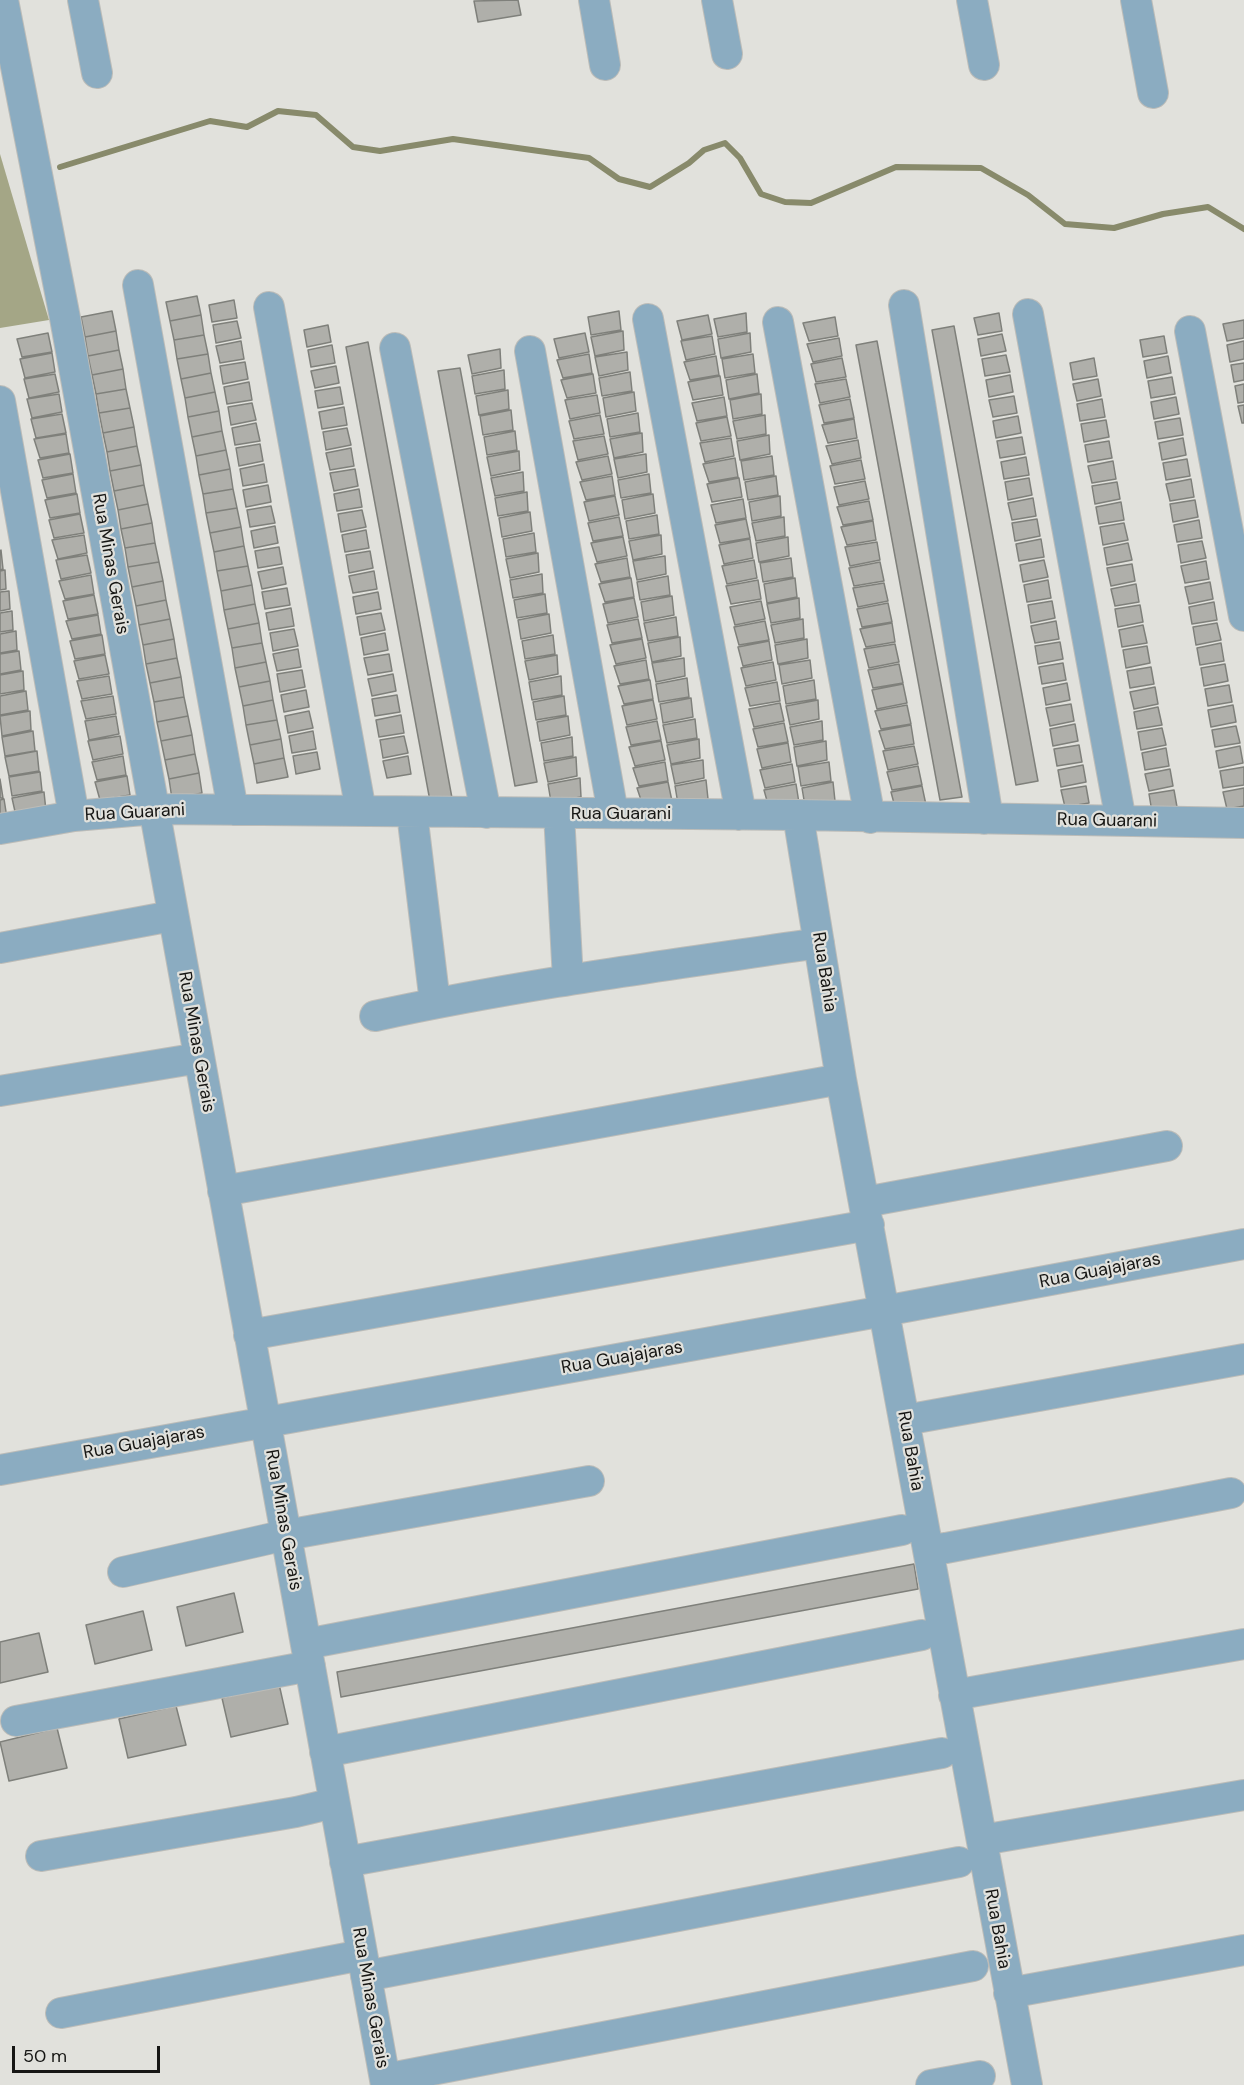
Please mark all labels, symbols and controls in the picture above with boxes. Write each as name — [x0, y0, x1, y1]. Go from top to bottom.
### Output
street label: Rua Minas Gerais — [87, 492, 133, 636]
street label: Rua Guarani — [84, 800, 186, 826]
street label: Rua Guarani — [571, 803, 671, 825]
street label: Rua Guarani — [1057, 809, 1157, 833]
street label: Rua Bahia — [807, 930, 841, 1014]
street label: Rua Minas Gerais — [173, 970, 219, 1114]
street label: Rua Guajajaras — [1037, 1249, 1163, 1293]
street label: Rua Guajajaras — [559, 1337, 685, 1379]
street label: Rua Bahia — [892, 1409, 928, 1493]
street label: Rua Guajajaras — [81, 1422, 207, 1464]
street label: Rua Minas Gerais — [260, 1448, 306, 1592]
street label: Rua Bahia — [979, 1887, 1015, 1971]
street label: Rua Minas Gerais — [347, 1926, 393, 2070]
scale bar — [15, 2034, 164, 2072]
text: 50 m — [23, 2044, 67, 2068]

